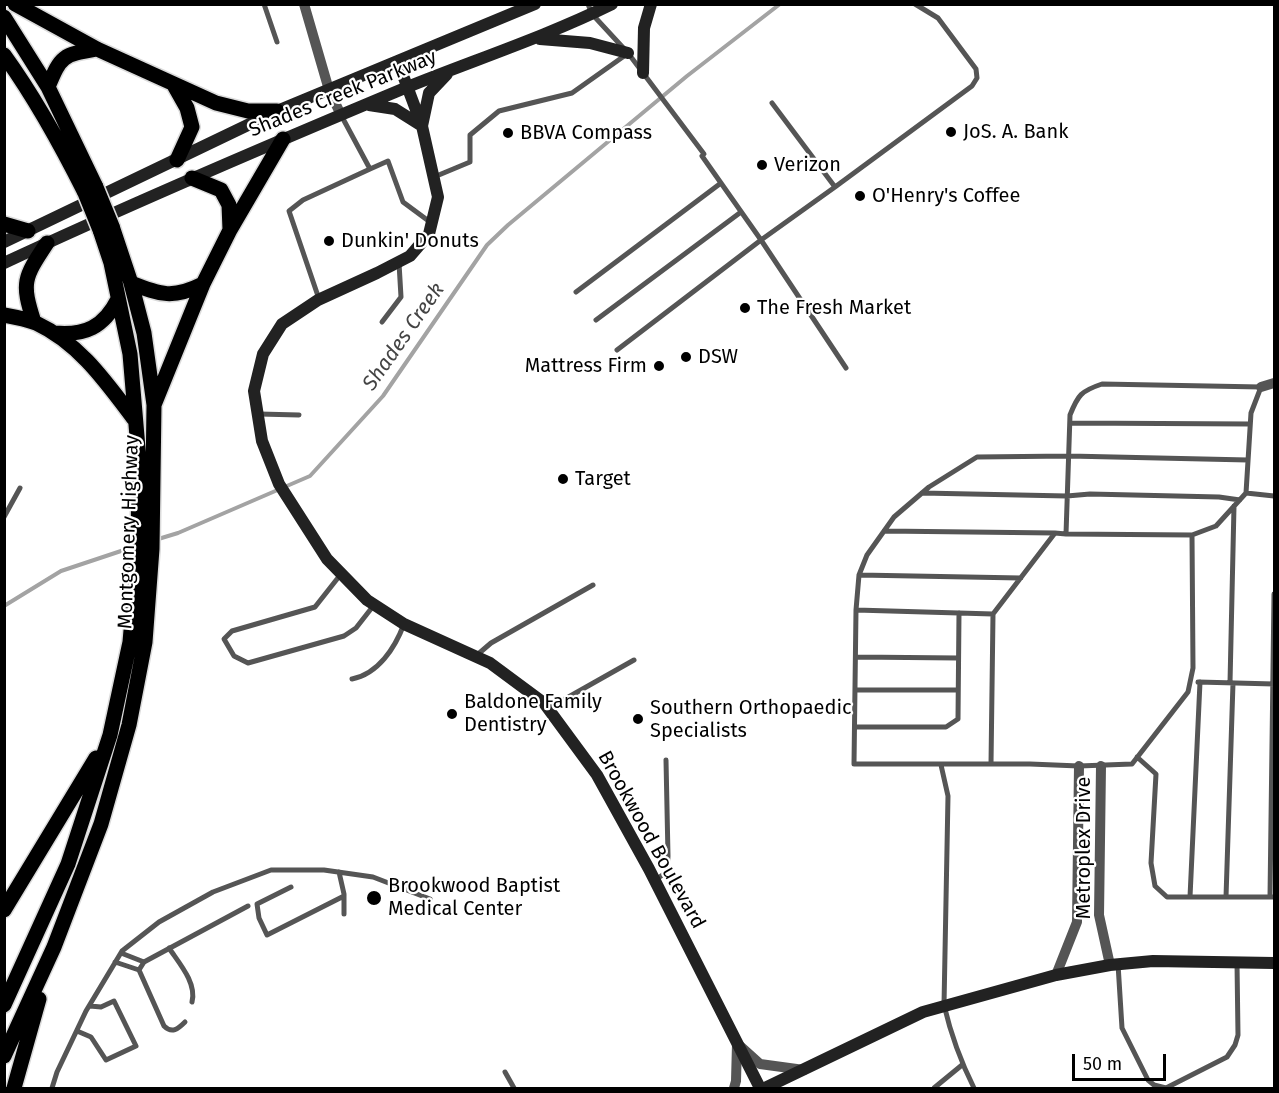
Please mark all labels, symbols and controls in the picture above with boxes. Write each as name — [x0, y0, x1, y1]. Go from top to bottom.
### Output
street label: Shades Creek Parkway — [246, 45, 440, 143]
place label: JoS. A. Bank — [963, 120, 1068, 144]
place label: BBVA Compass — [520, 121, 652, 145]
marker: JoS. A. Bank — [944, 125, 958, 139]
marker: BBVA Compass — [501, 126, 515, 140]
place label: Verizon — [774, 153, 841, 177]
marker: Verizon — [755, 158, 769, 172]
place label: O'Henry's Coffee — [872, 184, 1020, 208]
marker: O'Henry's Coffee — [853, 189, 867, 203]
place label: Dunkin' Donuts — [341, 229, 479, 253]
marker: Dunkin' Donuts — [322, 234, 336, 248]
water label: Shades Creek — [358, 278, 450, 396]
place label: The Fresh Market — [757, 296, 911, 320]
marker: The Fresh Market — [738, 301, 752, 315]
place label: DSW — [698, 345, 738, 369]
marker: DSW — [679, 350, 693, 364]
place label: Mattress Firm — [525, 354, 647, 378]
marker: Mattress Firm — [652, 359, 666, 373]
street label: Montgomery Highway — [114, 434, 144, 630]
place label: Target — [575, 467, 631, 491]
marker: Target — [556, 472, 570, 486]
place label: Baldone Family Dentistry — [464, 690, 602, 737]
place label: Southern Orthopaedic Specialists — [650, 696, 852, 743]
marker: Baldone Family Dentistry — [445, 707, 459, 721]
marker: Southern Orthopaedic Specialists — [631, 712, 645, 726]
street label: Brookwood Boulevard — [592, 747, 710, 933]
street label: Metroplex Drive — [1072, 777, 1096, 919]
place label: Brookwood Baptist Medical Center — [388, 874, 560, 921]
marker: Brookwood Baptist Medical Center — [365, 889, 383, 907]
scale bar — [1075, 1042, 1170, 1080]
text: 50 m — [1083, 1053, 1122, 1075]

